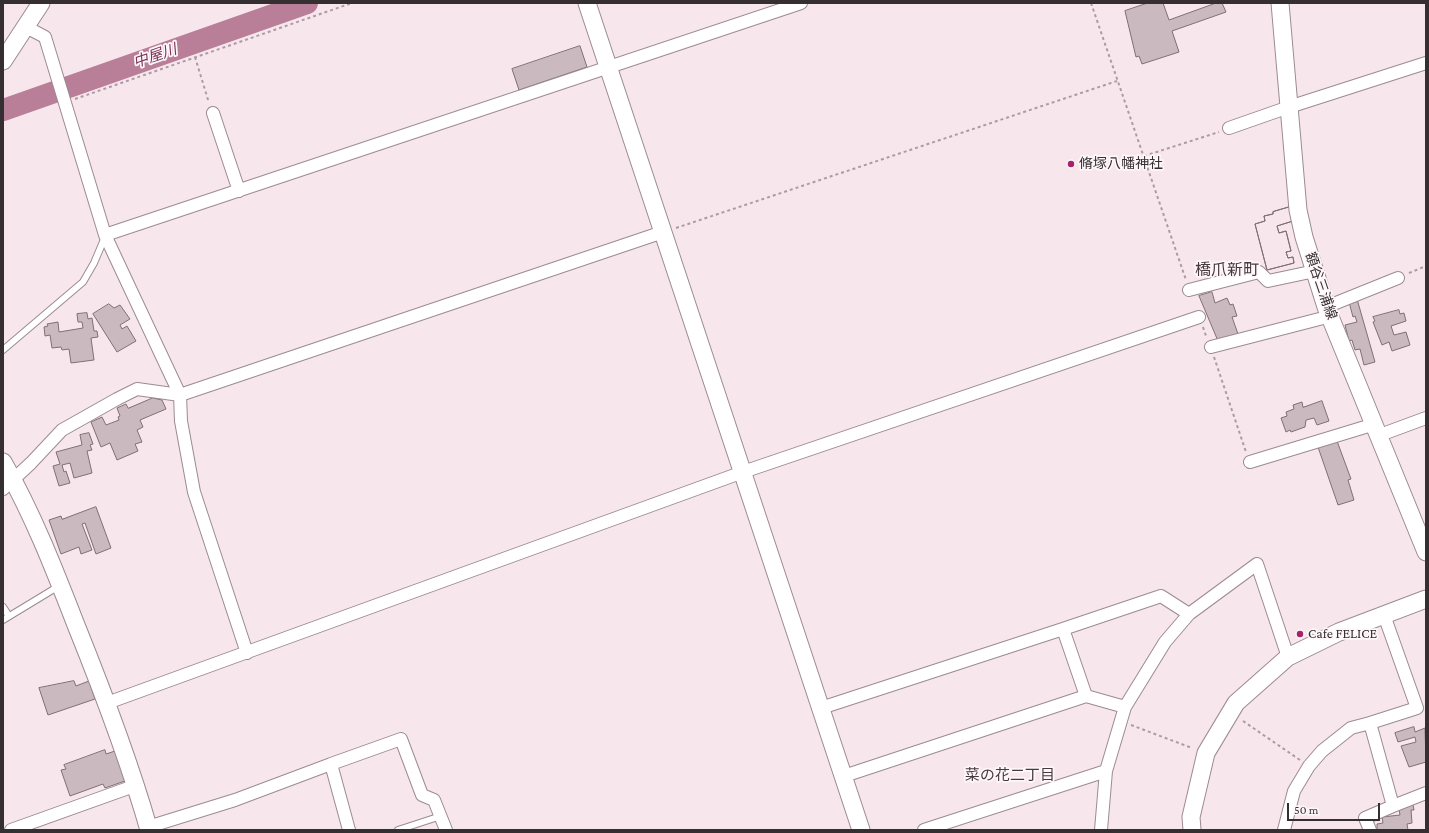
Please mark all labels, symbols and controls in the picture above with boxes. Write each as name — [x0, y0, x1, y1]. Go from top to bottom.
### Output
water label: 中屋川 — [131, 40, 179, 72]
place label: 脩塚八幡神社 — [1079, 156, 1163, 172]
marker: 脩塚八幡神社 — [1066, 159, 1076, 169]
street label: 額谷三浦線 — [1302, 250, 1340, 322]
district label: 橋爪新町 — [1195, 260, 1259, 280]
place label: Cafe FELICE — [1308, 626, 1377, 642]
marker: Cafe FELICE — [1295, 629, 1305, 639]
district label: 菜の花二丁目 — [965, 766, 1055, 784]
scale bar — [1289, 795, 1382, 821]
text: 50 m — [1294, 803, 1318, 817]

